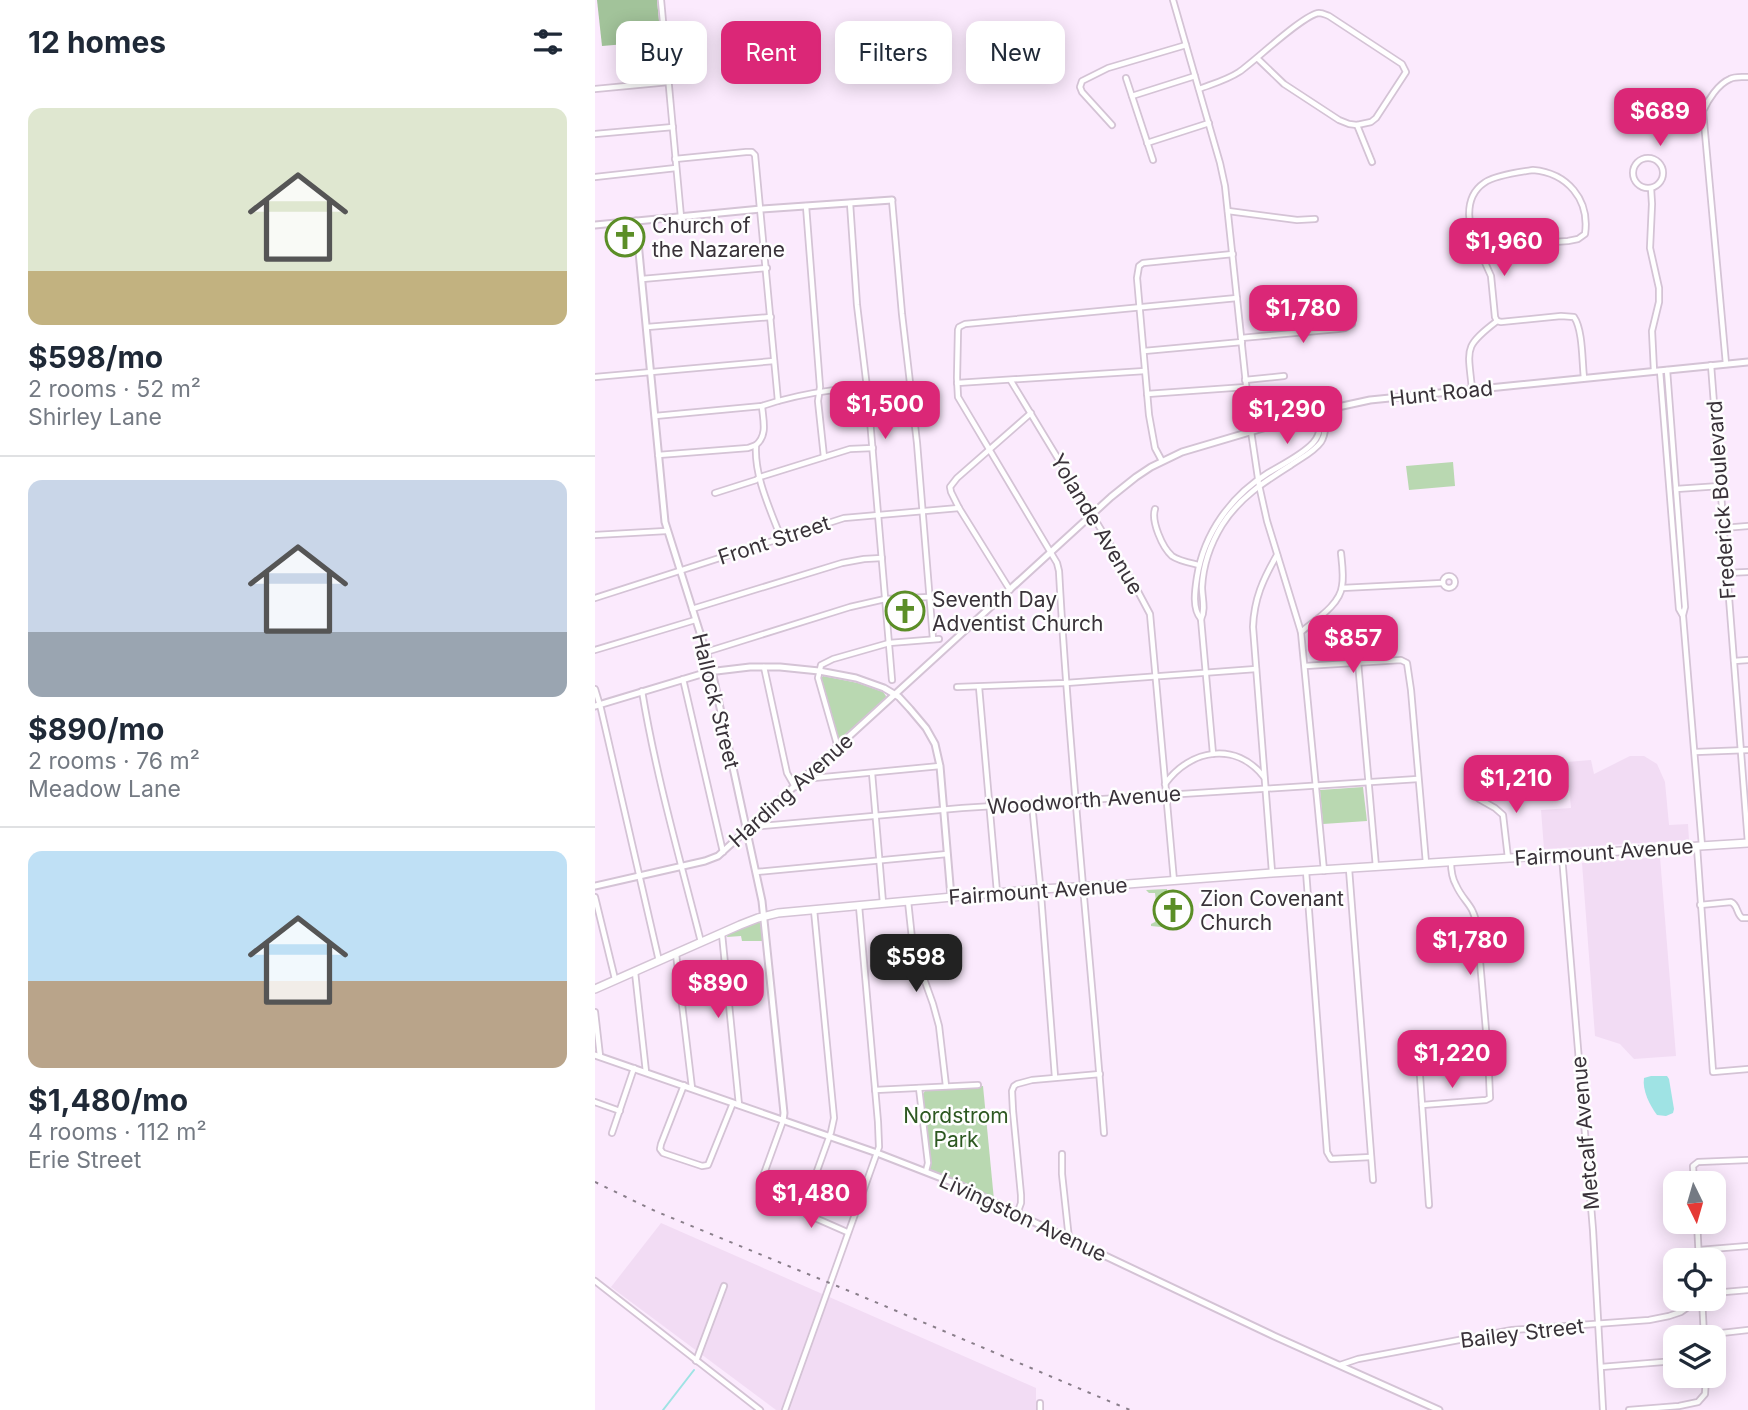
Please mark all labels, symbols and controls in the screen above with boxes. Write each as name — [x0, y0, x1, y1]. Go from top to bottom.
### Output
chip: Buy — [616, 21, 707, 84]
chip: Rent — [721, 21, 821, 84]
chip: Filters — [835, 21, 952, 84]
chip: New — [966, 21, 1065, 84]
icon: filters — [529, 23, 567, 61]
text: 12 homes — [28, 24, 166, 60]
pin: $689 — [1619, 88, 1701, 148]
text: $689 — [1630, 97, 1690, 125]
icon: home — [235, 154, 361, 280]
place label: Church of the Nazarene — [652, 213, 785, 262]
church icon: Church of the Nazarene — [604, 216, 646, 258]
pin: $1,960 — [1447, 218, 1561, 278]
text: $1,960 — [1465, 227, 1543, 255]
pin: $1,780 — [1246, 286, 1360, 345]
text: $1,780 — [1265, 294, 1341, 322]
text: $598/mo — [28, 339, 163, 375]
text: 2 rooms · 52 m² — [28, 375, 201, 403]
street label: Hunt Road — [1388, 375, 1494, 411]
pin: $1,500 — [828, 382, 942, 441]
pin: $1,290 — [1230, 386, 1344, 446]
text: $1,500 — [846, 390, 924, 418]
text: $1,290 — [1248, 395, 1326, 423]
street label: Frederick Boulevard — [1702, 400, 1740, 600]
text: Shirley Lane — [28, 403, 162, 431]
street label: Yolande Avenue — [1045, 449, 1149, 599]
street label: Front Street — [715, 510, 833, 570]
icon: home — [235, 526, 361, 652]
place label: Seventh Day Adventist Church — [932, 587, 1103, 636]
church icon: Seventh Day Adventist Church — [884, 590, 926, 632]
pin: $857 — [1312, 616, 1394, 675]
text: $857 — [1324, 624, 1382, 652]
street label: Hallock Street — [687, 631, 745, 772]
text: $890/mo — [28, 711, 164, 747]
street label: Harding Avenue — [724, 728, 858, 852]
text: 2 rooms · 76 m² — [28, 747, 200, 775]
pin: $1,210 — [1459, 756, 1573, 815]
text: $1,210 — [1480, 764, 1552, 792]
text: Meadow Lane — [28, 775, 181, 803]
street label: Woodworth Avenue — [986, 781, 1182, 819]
street label: Fairmount Avenue — [1514, 833, 1694, 871]
street label: Fairmount Avenue — [948, 872, 1128, 910]
place label: Zion Covenant Church — [1200, 886, 1344, 935]
church icon: Zion Covenant Church — [1152, 889, 1194, 931]
icon: home — [235, 897, 361, 1023]
pin: $1,780 — [1413, 918, 1527, 977]
text: $1,780 — [1432, 926, 1508, 954]
pin: $598 — [875, 934, 957, 994]
text: $598 — [886, 943, 946, 971]
pin: $890 — [677, 960, 759, 1020]
text: $890 — [688, 969, 748, 997]
pin: $1,220 — [1395, 1030, 1509, 1090]
text: $1,220 — [1413, 1039, 1491, 1067]
street label: Metcalf Avenue — [1566, 1055, 1604, 1211]
text: $1,480/mo — [28, 1082, 188, 1118]
park label: Nordstrom Park — [903, 1103, 1009, 1152]
text: 4 rooms · 112 m² — [28, 1118, 207, 1146]
text: Erie Street — [28, 1146, 141, 1174]
street label: Livingston Avenue — [935, 1167, 1111, 1267]
pin: $1,480 — [754, 1170, 868, 1230]
north arrow — [1663, 1171, 1725, 1234]
map controls — [1663, 1171, 1726, 1388]
text: $1,480 — [772, 1179, 850, 1207]
button: locate — [1663, 1248, 1726, 1311]
street label: Bailey Street — [1459, 1313, 1585, 1353]
button: layers — [1663, 1325, 1726, 1388]

